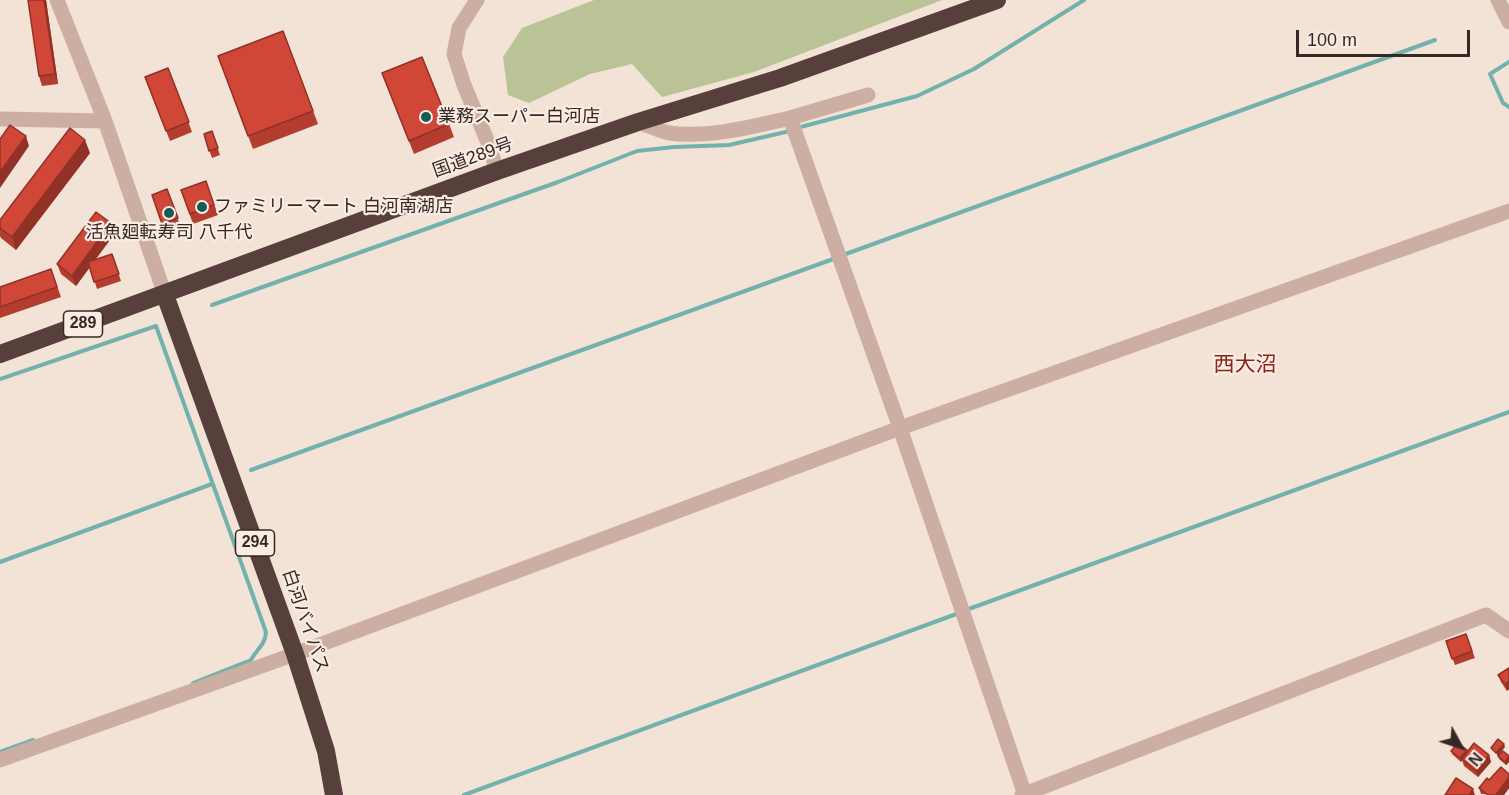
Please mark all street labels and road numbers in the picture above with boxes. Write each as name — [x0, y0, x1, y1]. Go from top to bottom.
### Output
street label: 国道289号 — [430, 133, 516, 183]
road number: 289 — [64, 311, 103, 337]
road number: 294 — [236, 530, 274, 556]
street label: 白河バイパス — [277, 566, 333, 676]

